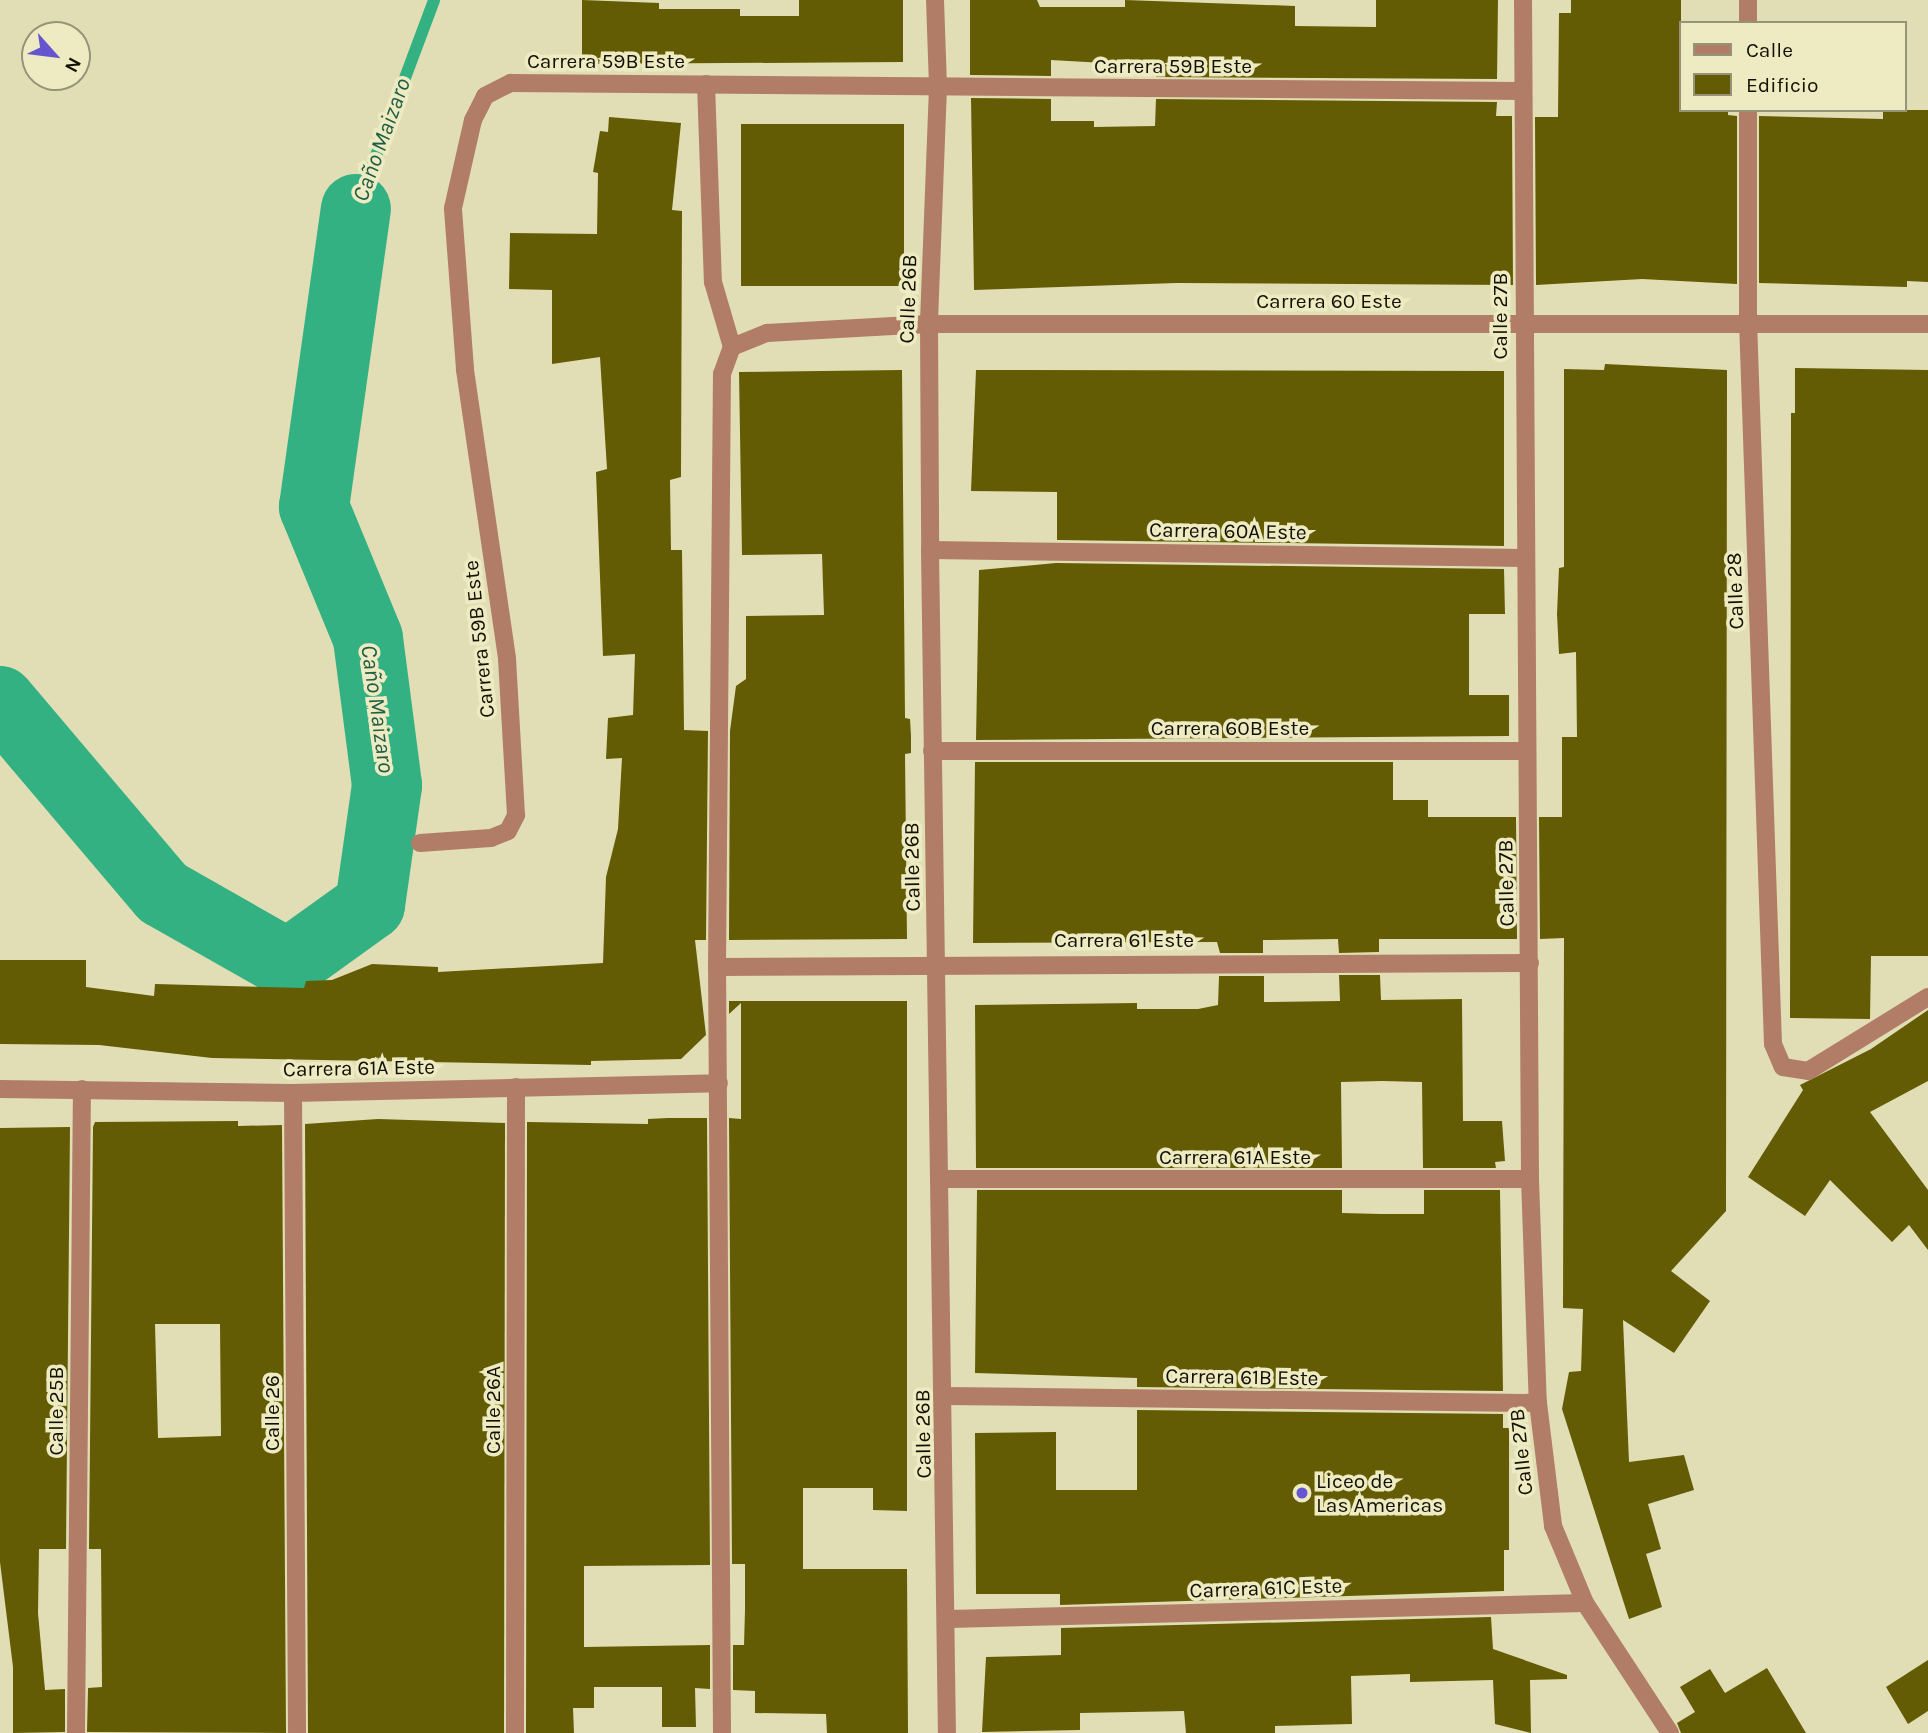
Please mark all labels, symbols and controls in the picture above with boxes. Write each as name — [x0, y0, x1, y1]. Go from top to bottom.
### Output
north arrow — [21, 21, 91, 91]
legend — [1680, 21, 1907, 112]
text: Calle — [1746, 38, 1793, 62]
street label: Carrera 59B Este — [527, 48, 685, 74]
street label: Carrera 59B Este — [1094, 53, 1252, 79]
text: N — [60, 54, 86, 76]
text: Edificio — [1746, 73, 1819, 97]
water label: Caño Maizaro — [347, 75, 417, 205]
street label: Calle 26B — [894, 254, 922, 344]
street label: Calle 27B — [1487, 272, 1513, 360]
street label: Carrera 60 Este — [1256, 288, 1402, 314]
street label: Carrera 60A Este — [1149, 517, 1307, 545]
street label: Calle 28 — [1721, 552, 1749, 630]
street label: Carrera 59B Este — [458, 559, 500, 719]
water label: Caño Maizaro — [354, 643, 400, 775]
street label: Carrera 60B Este — [1151, 715, 1309, 741]
street label: Calle 26B — [899, 822, 925, 912]
street label: Calle 27B — [1493, 839, 1519, 927]
street label: Carrera 61 Este — [1054, 927, 1194, 953]
street label: Carrera 61A Este — [283, 1054, 435, 1082]
street label: Carrera 61A Este — [1159, 1144, 1311, 1170]
street label: Carrera 61B Este — [1165, 1363, 1319, 1391]
street label: Calle 25B — [43, 1366, 69, 1456]
street label: Calle 26A — [480, 1366, 506, 1454]
street label: Calle 26 — [259, 1375, 285, 1451]
street label: Calle 26B — [910, 1389, 936, 1479]
street label: Calle 27B — [1504, 1407, 1538, 1497]
place label: Liceo de Las Americas — [1316, 1468, 1443, 1518]
marker: Liceo de Las Americas — [1294, 1485, 1310, 1501]
street label: Carrera 61C Este — [1189, 1573, 1343, 1603]

